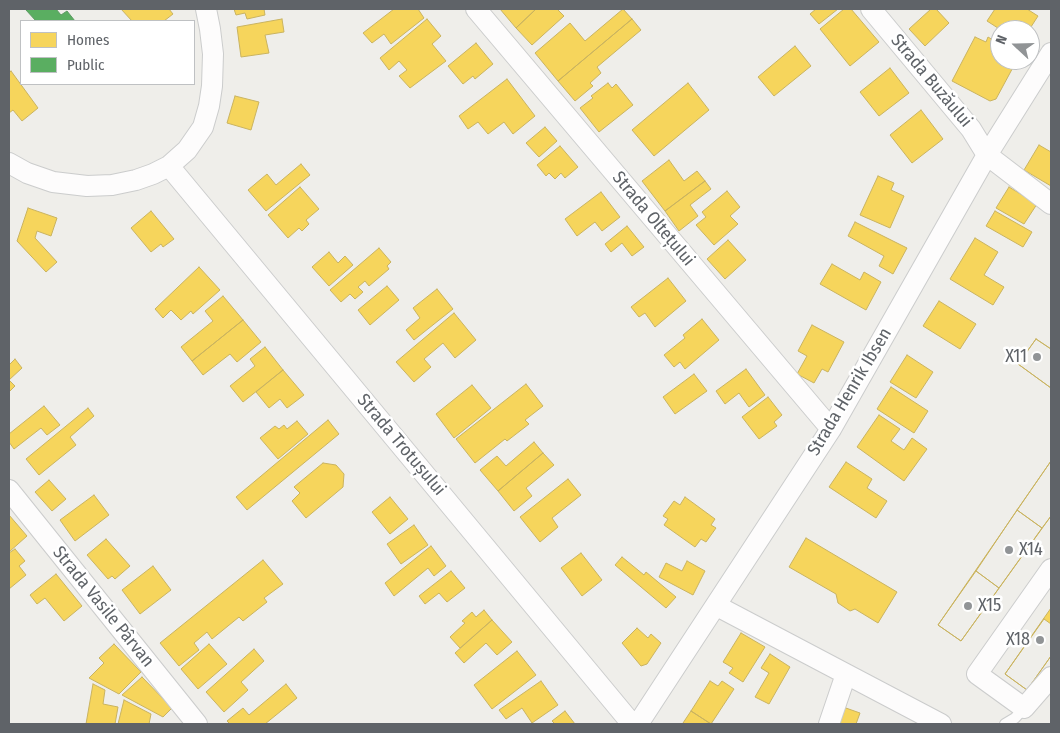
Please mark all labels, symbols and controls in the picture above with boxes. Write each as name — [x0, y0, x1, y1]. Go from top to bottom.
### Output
legend — [20, 20, 195, 85]
north arrow — [990, 20, 1040, 70]
street label: Strada Buzăului — [886, 30, 976, 132]
text: Homes — [67, 31, 109, 49]
text: N — [992, 33, 1011, 47]
text: Public — [67, 56, 104, 74]
street label: Strada Oltețului — [607, 167, 699, 271]
street label: Strada Henrik Ibsen — [803, 324, 897, 460]
place label: X11 — [1005, 346, 1027, 368]
marker: X11 — [1031, 351, 1043, 363]
street label: Strada Trotușului — [352, 390, 450, 500]
place label: X14 — [1019, 539, 1043, 561]
street label: Strada Vasile Pârvan — [48, 542, 158, 672]
marker: X14 — [1003, 544, 1015, 556]
place label: X15 — [978, 595, 1001, 617]
marker: X15 — [962, 600, 974, 612]
place label: X18 — [1006, 629, 1030, 651]
marker: X18 — [1034, 634, 1046, 646]

